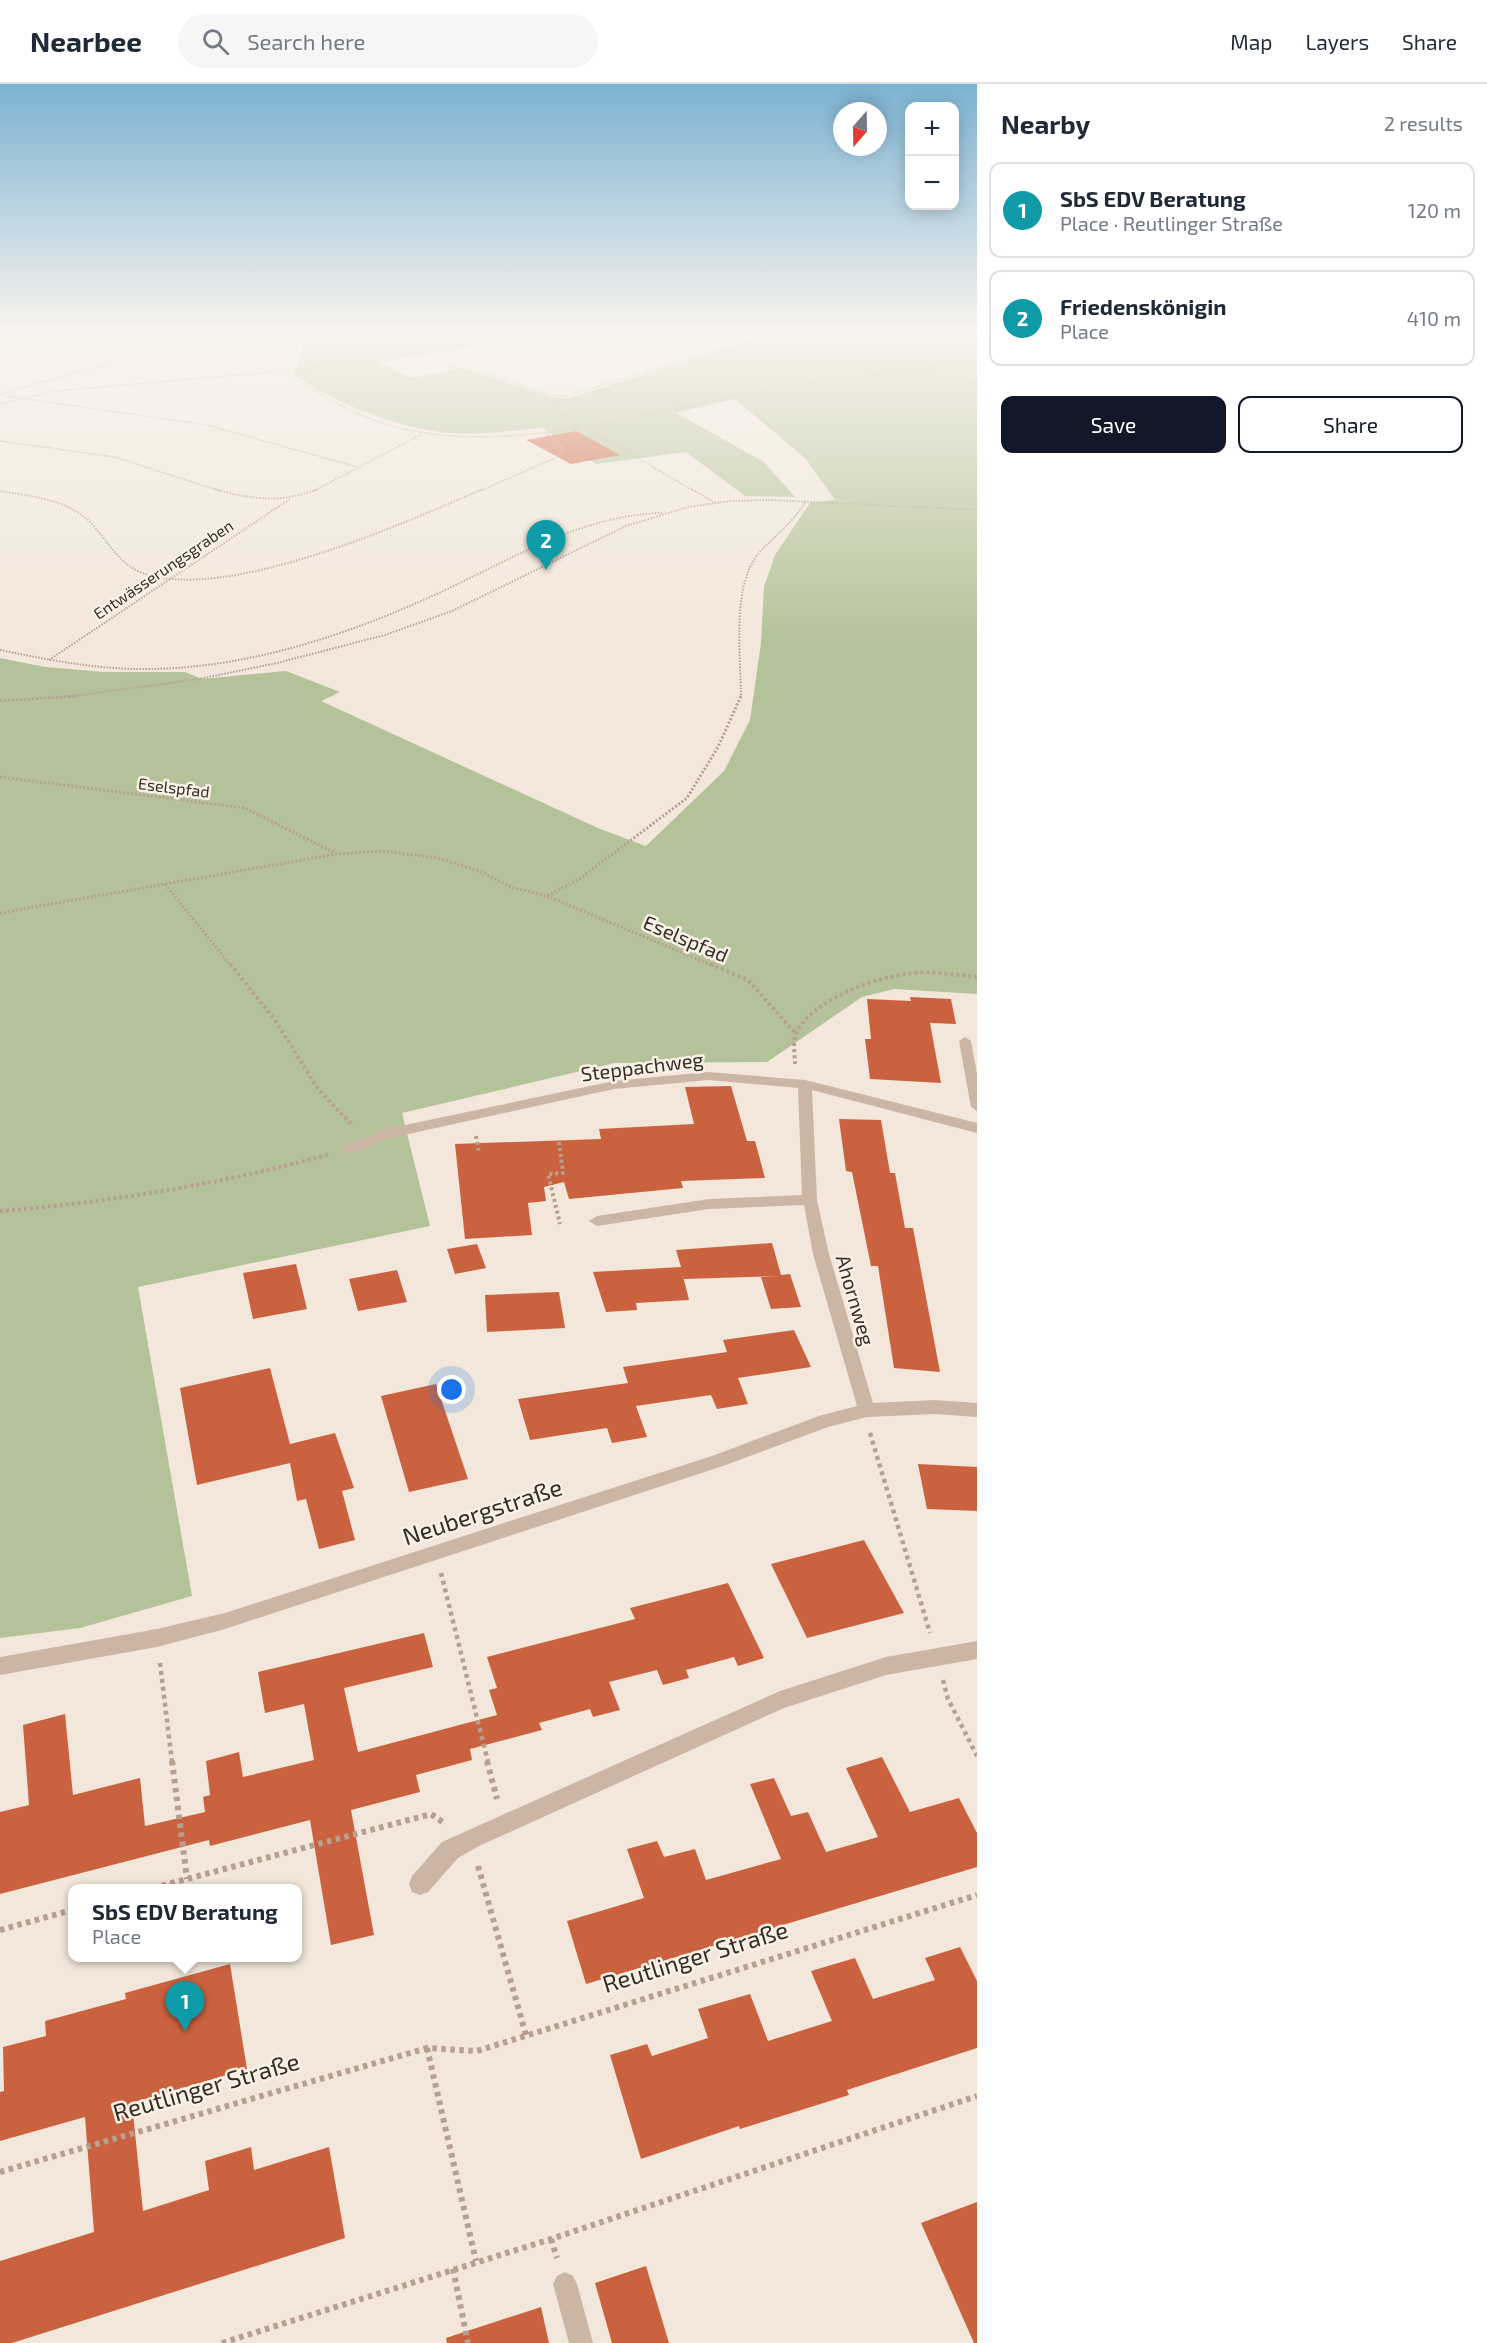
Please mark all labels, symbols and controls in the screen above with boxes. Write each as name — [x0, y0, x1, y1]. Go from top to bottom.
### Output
search box — [178, 14, 598, 68]
text: Nearbee — [30, 24, 142, 58]
icon: search — [199, 25, 232, 58]
text: Search here — [247, 28, 365, 54]
text: Map — [1230, 29, 1272, 54]
text: Layers — [1305, 29, 1369, 54]
text: Share — [1402, 29, 1457, 54]
north arrow — [833, 102, 887, 156]
map controls — [905, 102, 959, 210]
button: + — [905, 102, 959, 156]
text: Nearby — [1001, 108, 1090, 139]
text: 2 results — [1384, 111, 1463, 135]
button: − — [905, 156, 959, 210]
text: SbS EDV Beratung — [1060, 185, 1246, 211]
text: 1 — [1018, 198, 1027, 222]
text: 120 m — [1408, 198, 1461, 222]
text: Place · Reutlinger Straße — [1060, 211, 1283, 235]
text: Friedenskönigin — [1060, 293, 1227, 319]
text: 2 — [1017, 306, 1028, 330]
text: 410 m — [1407, 306, 1461, 330]
text: Place — [1060, 319, 1109, 343]
button: Save — [1001, 396, 1226, 453]
button: Share — [1238, 396, 1463, 453]
street label: Entwässerungsgraben — [90, 515, 236, 623]
pin: 2 — [526, 520, 566, 570]
street label: Eselspfad — [137, 773, 211, 801]
street label: Eselspfad — [640, 909, 732, 967]
street label: Steppachweg — [579, 1047, 705, 1085]
street label: Ahornweg — [832, 1252, 880, 1348]
your location — [437, 1375, 466, 1404]
street label: Neubergstraße — [398, 1472, 566, 1550]
popup — [68, 1884, 302, 1962]
text: SbS EDV Beratung — [92, 1898, 278, 1924]
street label: Reutlinger Straße — [599, 1914, 791, 1998]
text: Place — [92, 1924, 141, 1948]
pin: 1 — [166, 1982, 204, 2031]
street label: Reutlinger Straße — [109, 2046, 303, 2126]

